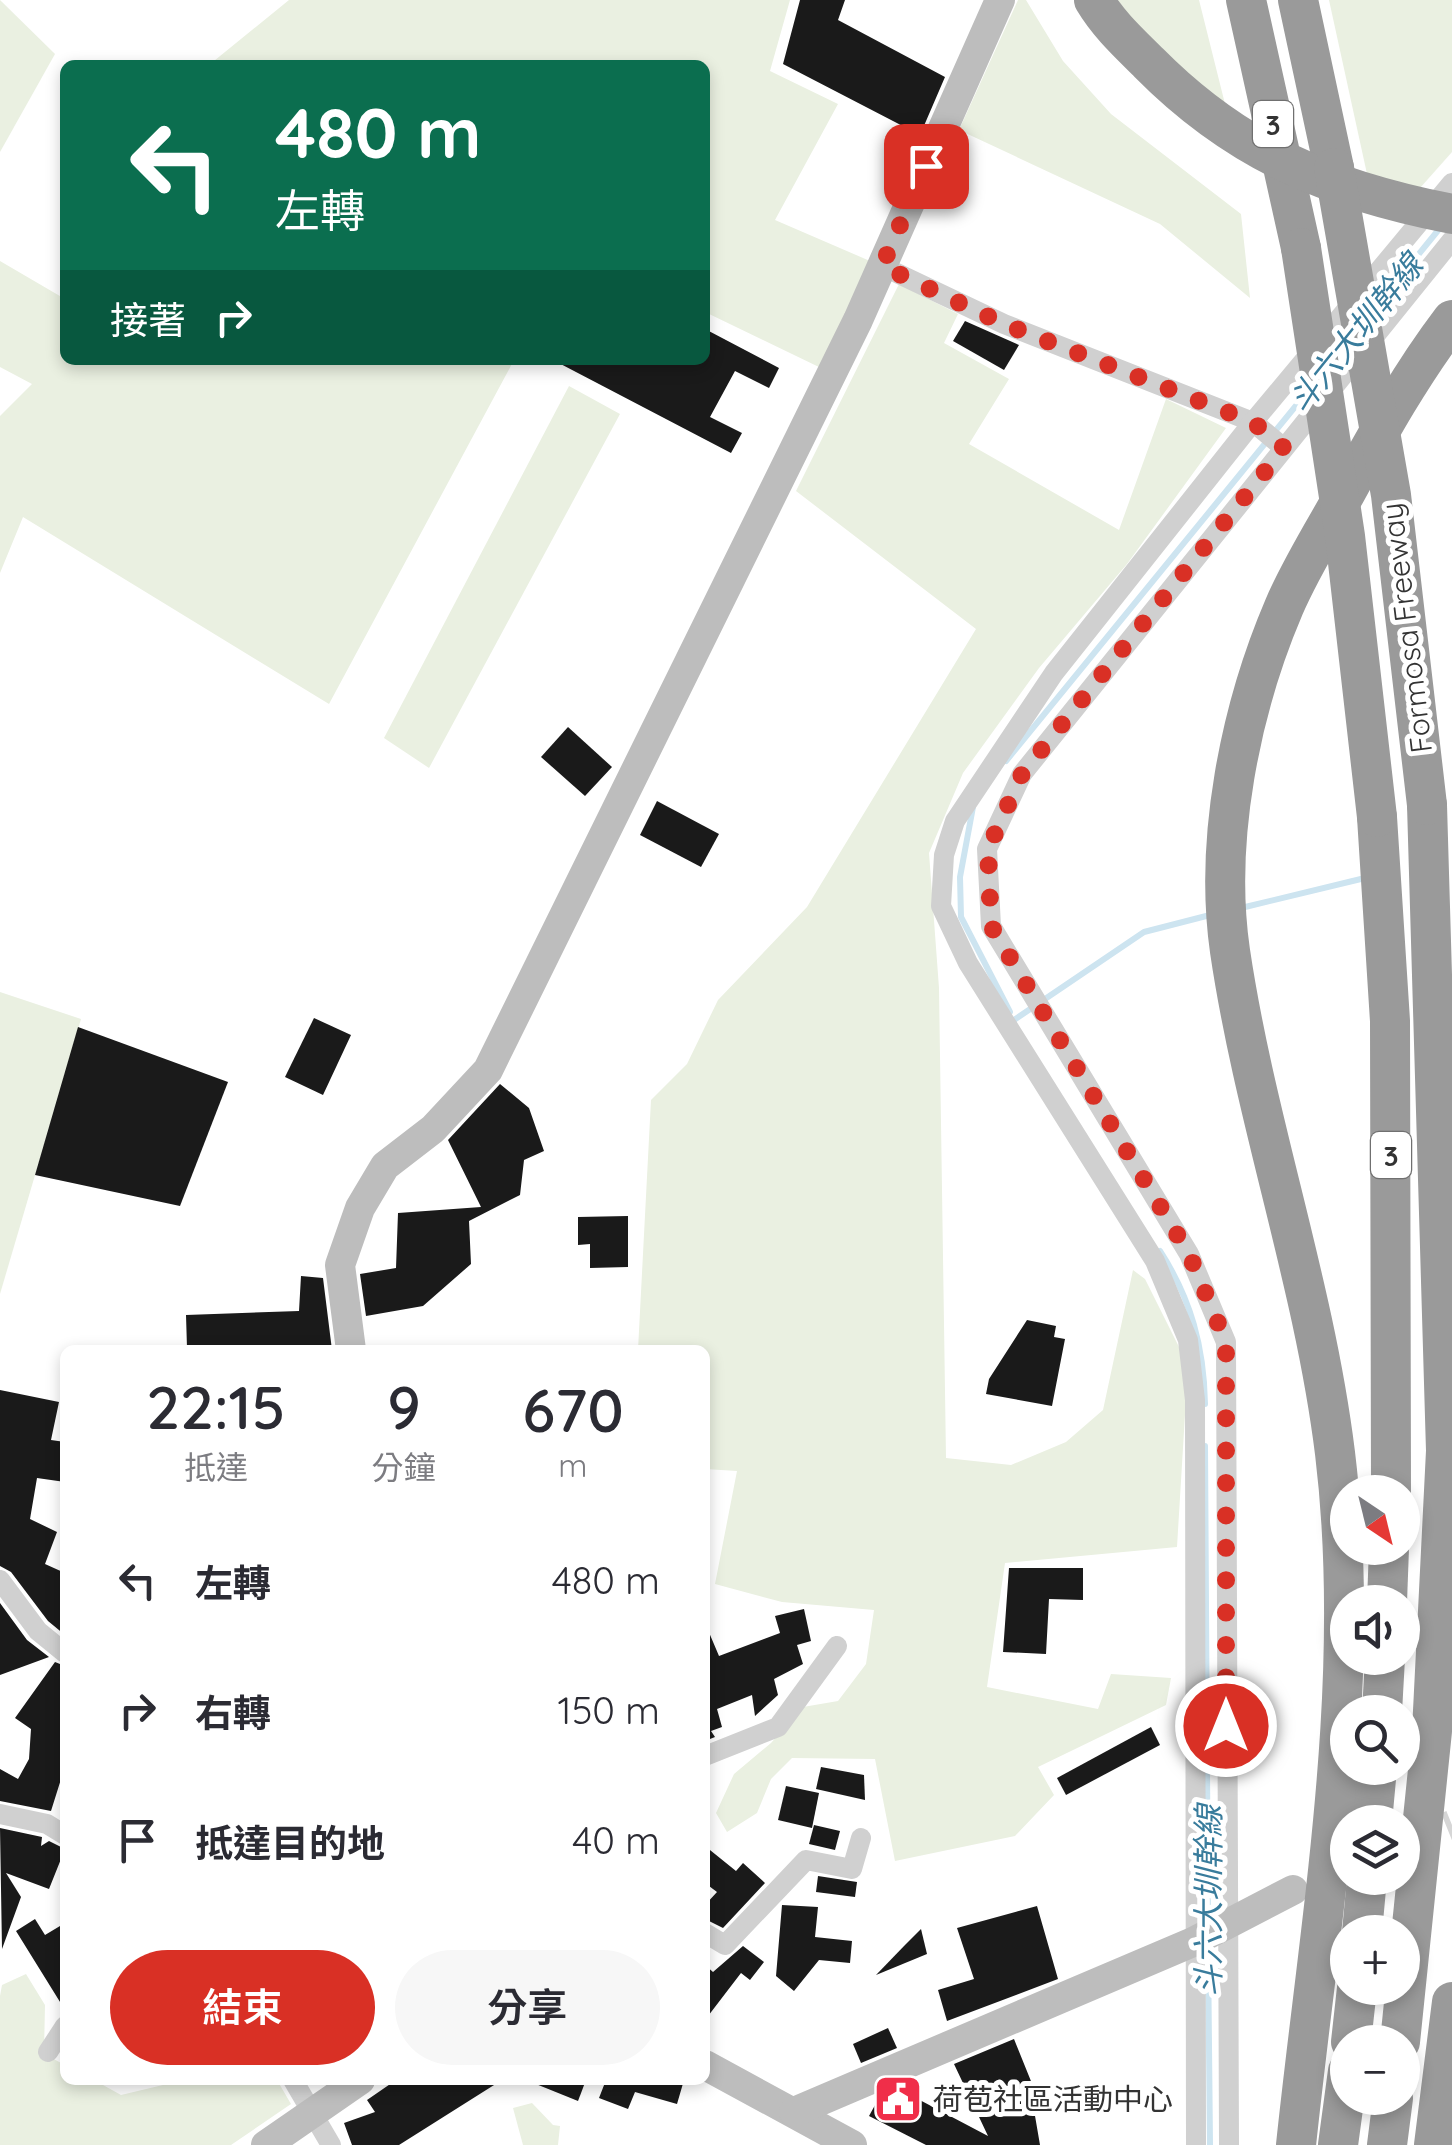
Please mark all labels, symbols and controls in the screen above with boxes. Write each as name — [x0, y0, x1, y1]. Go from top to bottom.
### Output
text: 480 m — [275, 88, 482, 176]
icon: left — [110, 100, 240, 230]
road number: 3 — [1253, 101, 1293, 147]
pin — [884, 124, 969, 209]
icon: arrive — [899, 139, 954, 194]
text: 左轉 — [275, 182, 365, 238]
water label: 斗六大圳幹線 — [1279, 243, 1433, 420]
icon: right — [206, 290, 261, 345]
text: 接著 — [110, 296, 186, 344]
street label: Formosa Freeway — [1372, 501, 1440, 755]
road number: 3 — [1371, 1132, 1411, 1178]
text: 22:15 — [146, 1369, 286, 1444]
text: 9 — [387, 1369, 421, 1444]
text: 670 — [522, 1372, 624, 1447]
text: m — [558, 1445, 588, 1485]
text: 抵達 — [184, 1447, 248, 1487]
text: 分鐘 — [372, 1447, 436, 1487]
north arrow — [1330, 1475, 1420, 1565]
map controls — [1330, 1475, 1420, 2115]
icon: left — [110, 1553, 165, 1608]
text: 480 m — [552, 1556, 660, 1604]
text: 左轉 — [195, 1559, 271, 1607]
button: sound — [1330, 1585, 1420, 1675]
position arrow — [1174, 1674, 1278, 1778]
icon: right — [110, 1683, 165, 1738]
text: 150 m — [558, 1686, 660, 1734]
text: 右轉 — [195, 1689, 271, 1737]
button: search — [1330, 1695, 1420, 1785]
water label: 斗六大圳幹線 — [1188, 1802, 1228, 1997]
button: layers — [1330, 1805, 1420, 1895]
icon: arrive — [110, 1813, 165, 1868]
text: 40 m — [572, 1816, 660, 1864]
text: 抵達目的地 — [195, 1819, 385, 1867]
button: + — [1330, 1915, 1420, 2005]
button: 結束 — [110, 1950, 375, 2065]
button: 分享 — [395, 1950, 660, 2065]
button: − — [1330, 2025, 1420, 2115]
public building icon: 荷苞社區活動中心 — [872, 2073, 924, 2125]
place label: 荷苞社區活動中心 — [933, 2080, 1173, 2118]

